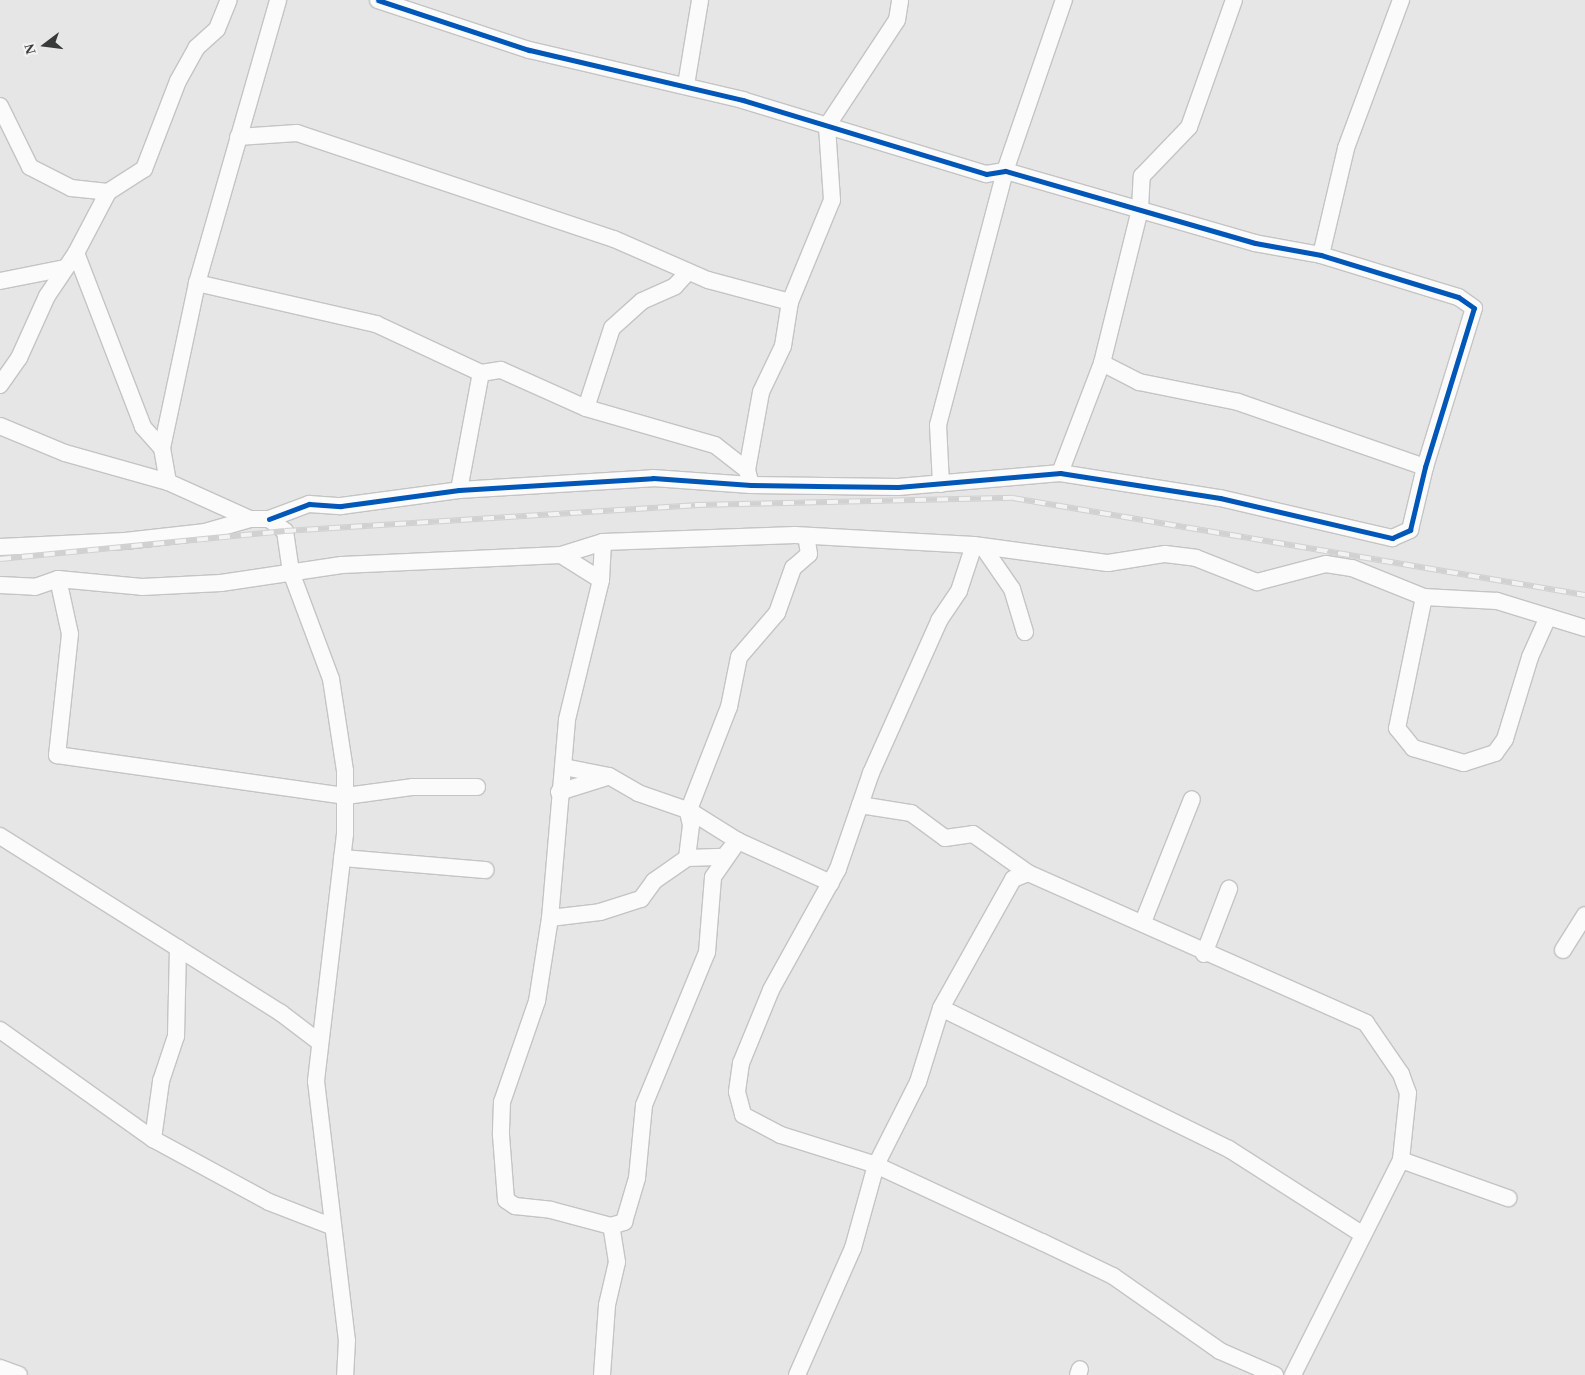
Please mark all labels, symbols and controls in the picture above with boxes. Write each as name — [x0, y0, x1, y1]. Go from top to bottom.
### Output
north arrow — [20, 20, 70, 70]
text: N — [21, 42, 39, 56]

